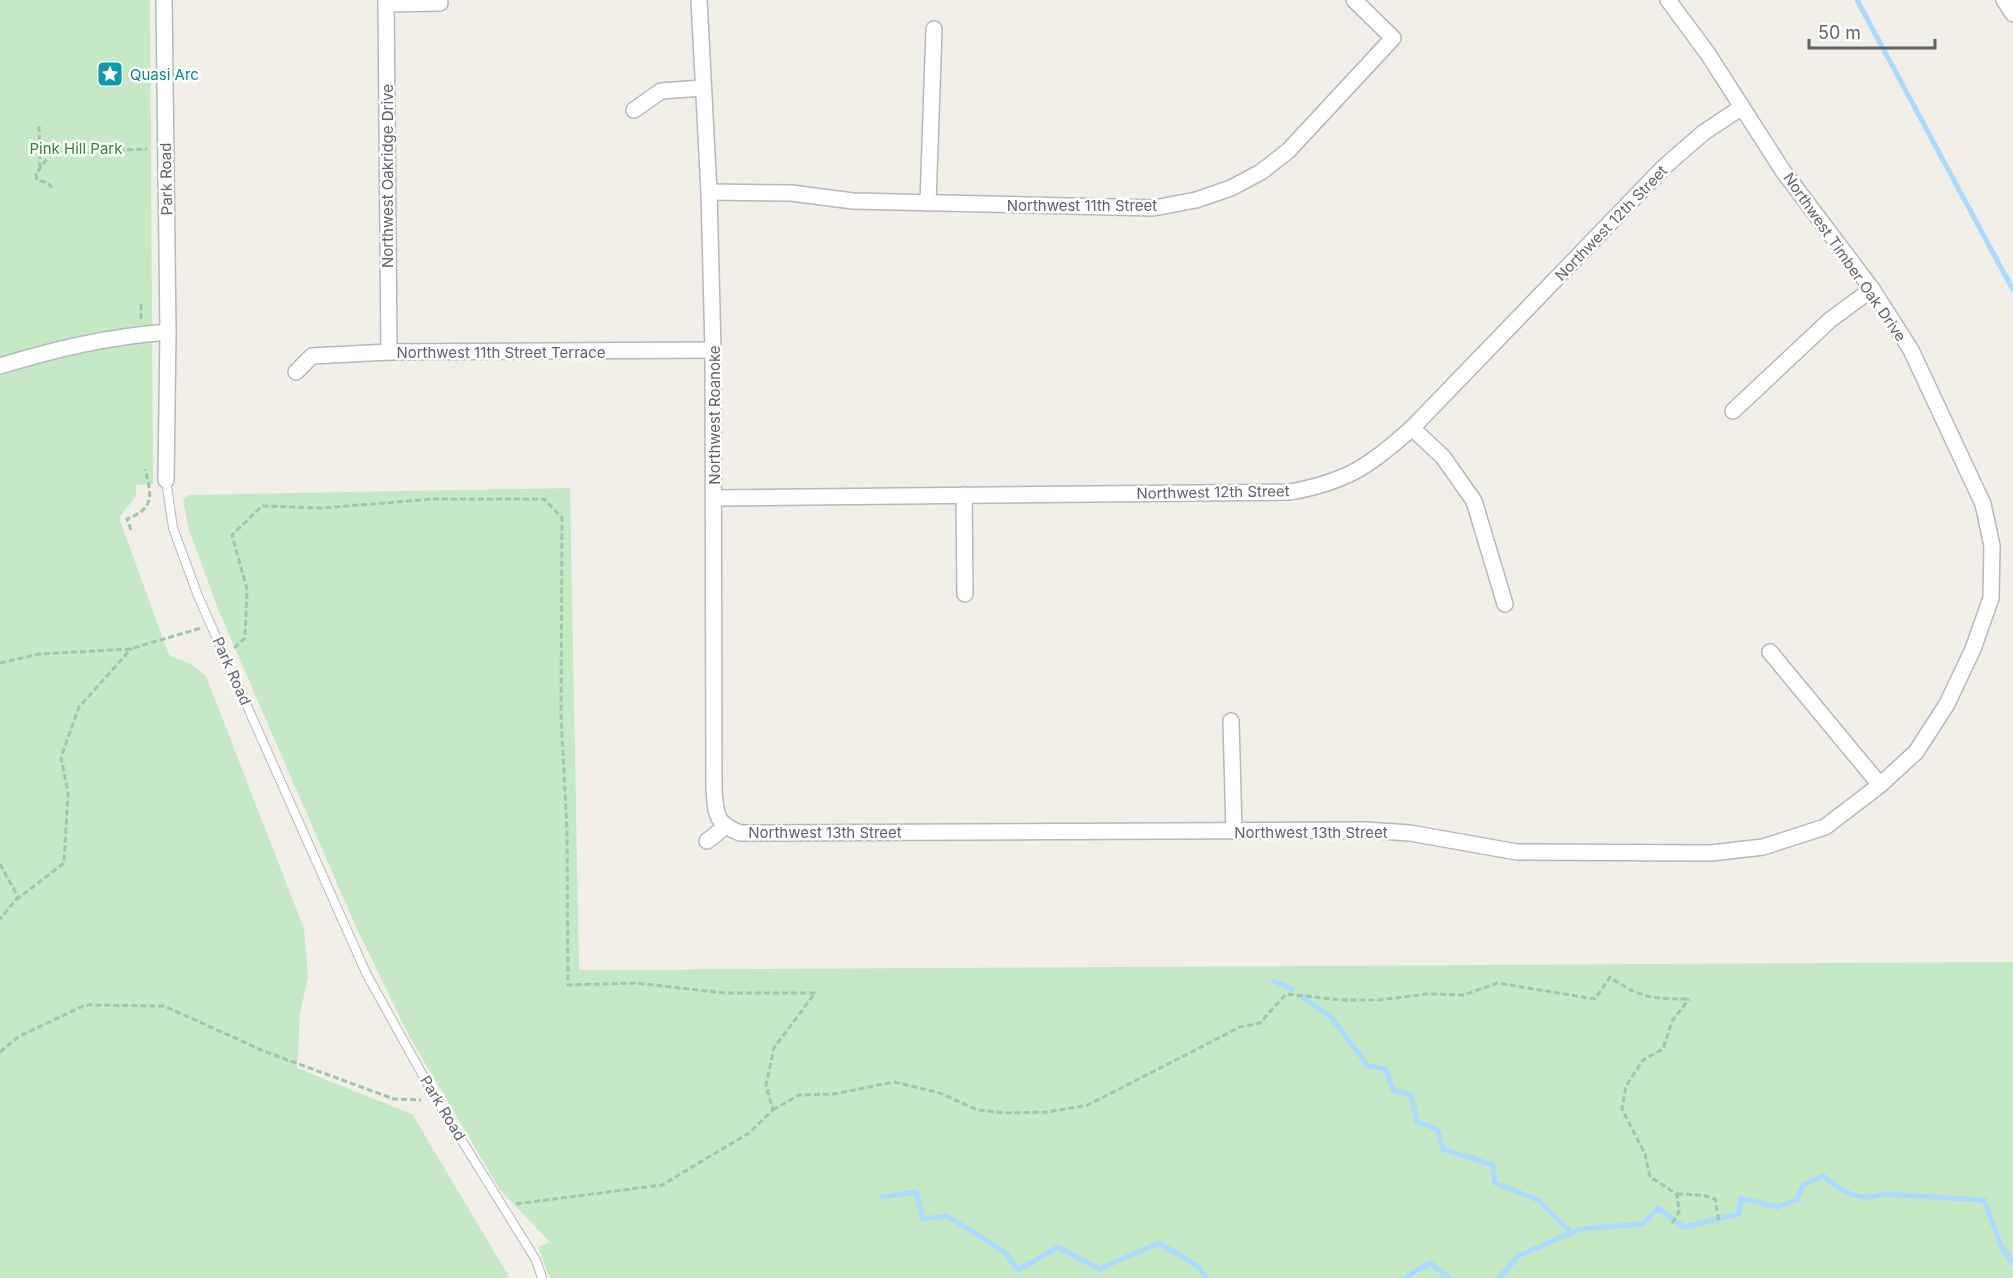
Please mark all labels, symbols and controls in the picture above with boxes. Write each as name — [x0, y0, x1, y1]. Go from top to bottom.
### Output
scale bar — [1809, 12, 1935, 50]
text: 50 m — [1818, 22, 1861, 43]
place icon: Quasi Arc — [95, 59, 125, 89]
place label: Quasi Arc — [130, 65, 199, 84]
street label: Northwest Oakridge Drive — [378, 84, 397, 268]
park label: Pink Hill Park — [30, 139, 123, 158]
street label: Park Road — [156, 143, 176, 215]
street label: Northwest 12th Street — [1551, 161, 1671, 285]
street label: Northwest Timber Oak Drive — [1779, 169, 1911, 345]
street label: Northwest 11th Street — [1007, 196, 1157, 215]
street label: Northwest 11th Street Terrace — [396, 343, 606, 362]
street label: Northwest Roanoke — [705, 345, 724, 485]
street label: Northwest 12th Street — [1136, 481, 1290, 503]
street label: Park Road — [209, 634, 255, 708]
street label: Northwest 13th Street — [748, 823, 902, 842]
street label: Northwest 13th Street — [1234, 823, 1388, 842]
street label: Park Road — [416, 1072, 470, 1144]

